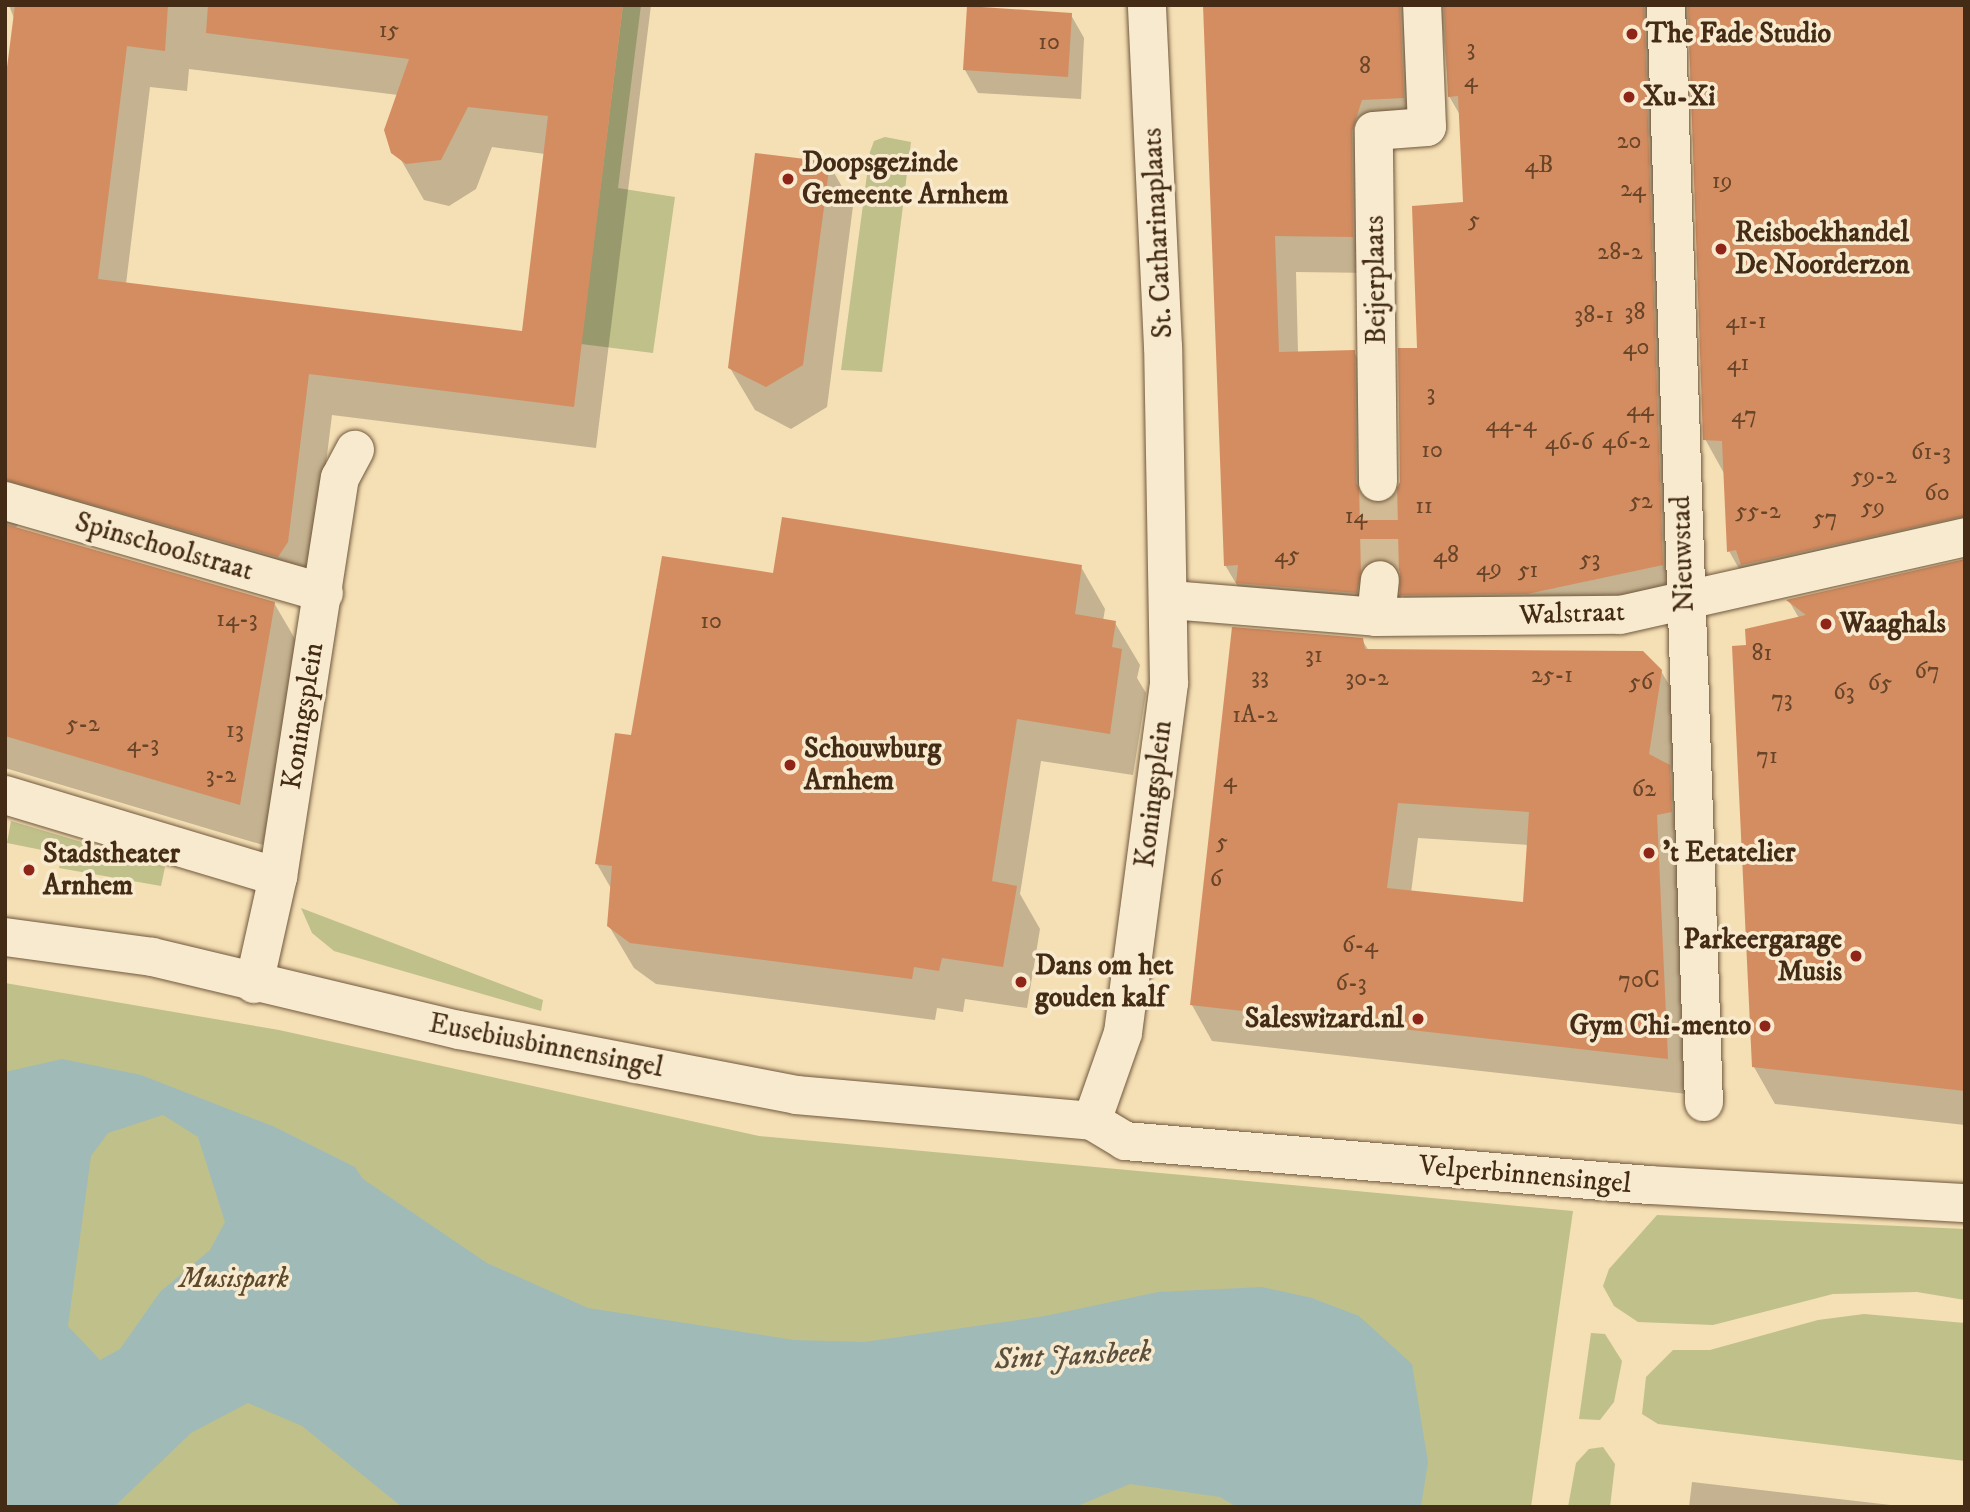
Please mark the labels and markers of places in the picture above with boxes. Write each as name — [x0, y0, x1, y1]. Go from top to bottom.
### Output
place label: The Fade Studio — [1646, 17, 1831, 51]
marker: The Fade Studio — [1624, 26, 1640, 42]
place label: Xu-Xi — [1643, 80, 1715, 114]
marker: Xu-Xi — [1621, 89, 1637, 105]
place label: Doopsgezinde Gemeente Arnhem — [802, 146, 1008, 212]
marker: Doopsgezinde Gemeente Arnhem — [780, 171, 796, 187]
place label: Reisboekhandel De Noorderzon — [1735, 216, 1910, 282]
marker: Reisboekhandel De Noorderzon — [1713, 241, 1729, 257]
place label: Waaghals — [1840, 607, 1946, 641]
marker: Waaghals — [1818, 616, 1834, 632]
place label: Schouwburg Arnhem — [804, 732, 941, 798]
marker: Schouwburg Arnhem — [782, 757, 798, 773]
place label: 't Eetatelier — [1663, 836, 1795, 870]
place label: Stadstheater Arnhem — [43, 837, 180, 903]
marker: 't Eetatelier — [1641, 845, 1657, 861]
marker: Stadstheater Arnhem — [21, 862, 37, 878]
place label: Parkeergarage Musis — [1683, 923, 1842, 989]
marker: Parkeergarage Musis — [1848, 948, 1864, 964]
place label: Dans om het gouden kalf — [1035, 949, 1174, 1015]
marker: Dans om het gouden kalf — [1013, 974, 1029, 990]
place label: Saleswizard.nl — [1245, 1002, 1404, 1036]
place label: Gym Chi-mento — [1570, 1009, 1751, 1043]
marker: Saleswizard.nl — [1410, 1011, 1426, 1027]
marker: Gym Chi-mento — [1757, 1018, 1773, 1034]

